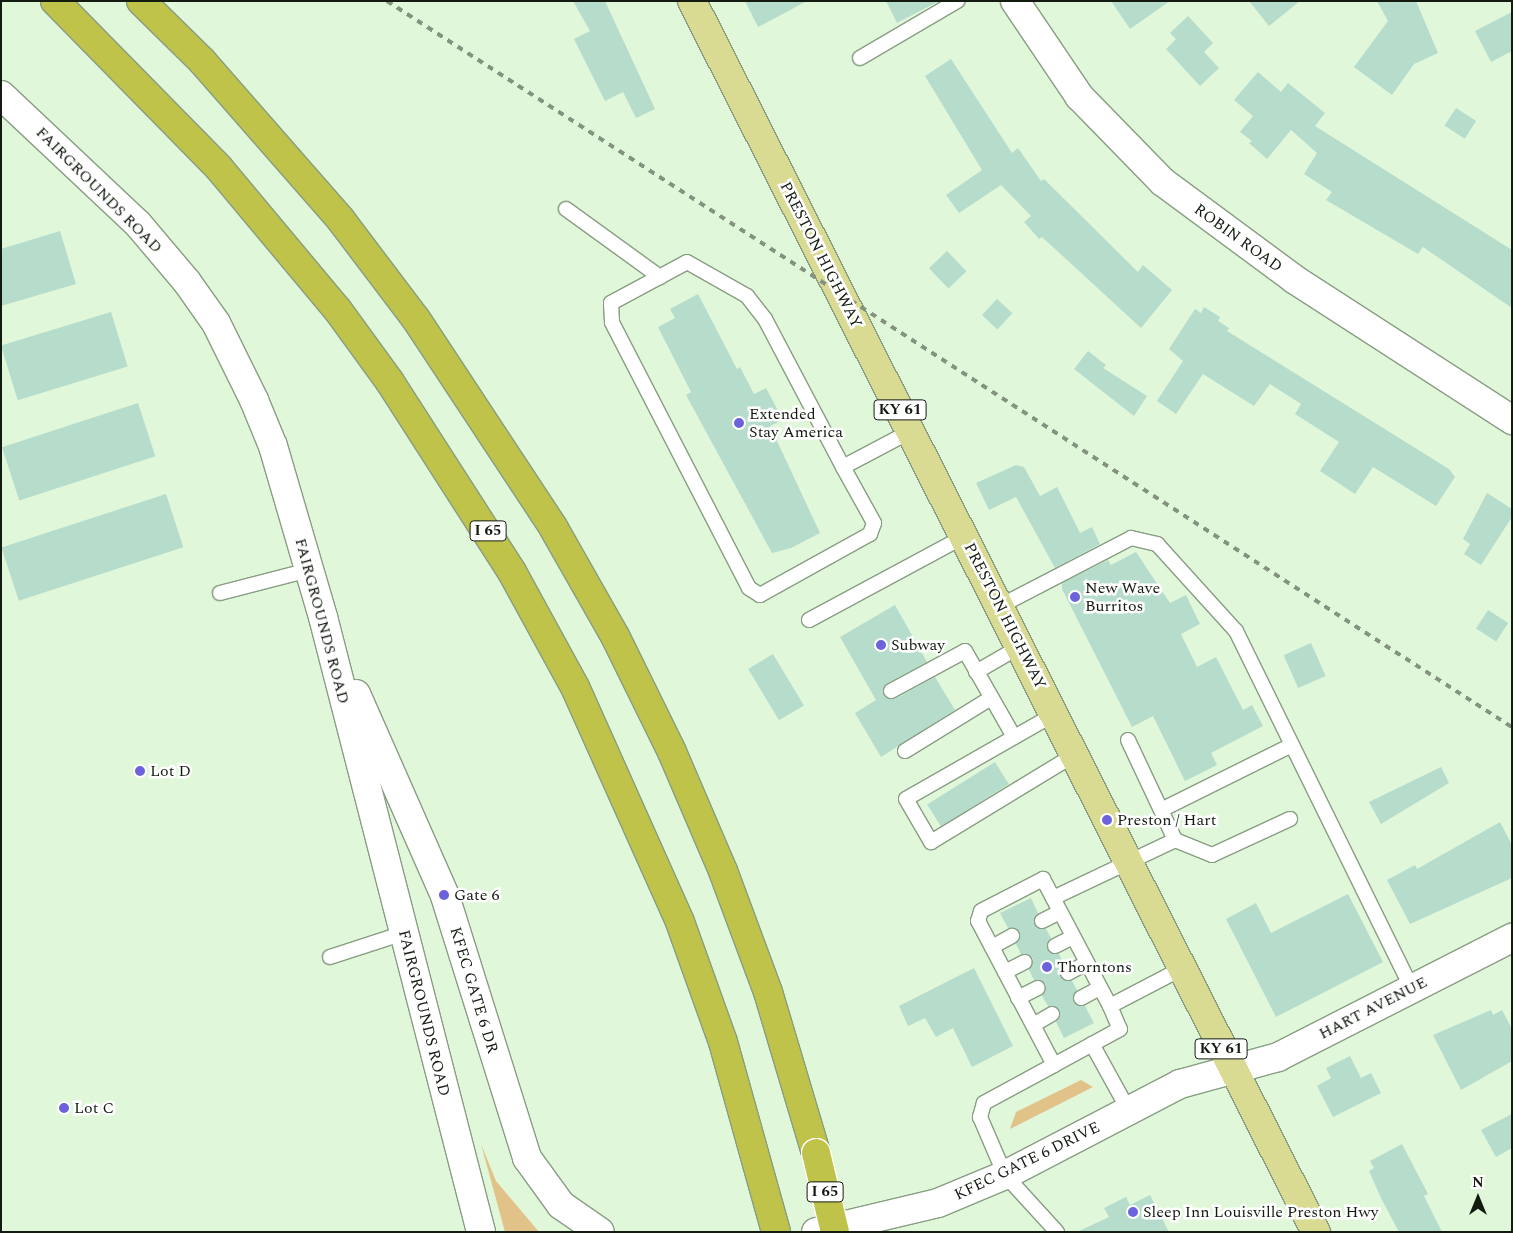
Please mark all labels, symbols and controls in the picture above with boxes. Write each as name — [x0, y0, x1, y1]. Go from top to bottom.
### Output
street label: FAIRGROUNDS ROAD — [32, 123, 166, 257]
street label: PRESTON HIGHWAY — [776, 179, 866, 331]
street label: ROBIN ROAD — [1190, 200, 1286, 276]
road number: KY 61 — [872, 398, 928, 422]
place label: Extended Stay America — [749, 404, 843, 442]
marker: Extended Stay America — [733, 417, 745, 429]
road number: I 65 — [469, 518, 507, 544]
street label: FAIRGROUNDS ROAD — [291, 536, 353, 706]
street label: PRESTON HIGHWAY — [960, 540, 1050, 692]
place label: New Wave Burritos — [1085, 578, 1160, 616]
marker: New Wave Burritos — [1069, 591, 1081, 603]
place label: Subway — [891, 635, 945, 655]
marker: Subway — [875, 639, 887, 651]
place label: Lot D — [150, 761, 191, 781]
marker: Lot D — [134, 765, 146, 777]
place label: Preston / Hart — [1117, 810, 1216, 830]
marker: Preston / Hart — [1101, 814, 1113, 826]
place label: Gate 6 — [454, 885, 500, 905]
marker: Gate 6 — [438, 889, 450, 901]
street label: KFEC GATE 6 DR — [446, 925, 502, 1055]
street label: FAIRGROUNDS ROAD — [394, 928, 454, 1098]
place label: Thorntons — [1057, 957, 1132, 977]
marker: Thorntons — [1041, 961, 1053, 973]
street label: HART AVENUE — [1316, 972, 1430, 1044]
road number: KY 61 — [1194, 1036, 1248, 1062]
place label: Lot C — [74, 1098, 114, 1118]
marker: Lot C — [58, 1102, 70, 1114]
street label: KFEC GATE 6 DRIVE — [951, 1117, 1103, 1205]
text: N — [1472, 1172, 1484, 1193]
north arrow — [1453, 1173, 1503, 1223]
road number: I 65 — [806, 1180, 844, 1204]
place label: Sleep Inn Louisville Preston Hwy — [1143, 1202, 1378, 1222]
marker: Sleep Inn Louisville Preston Hwy — [1127, 1206, 1139, 1218]

